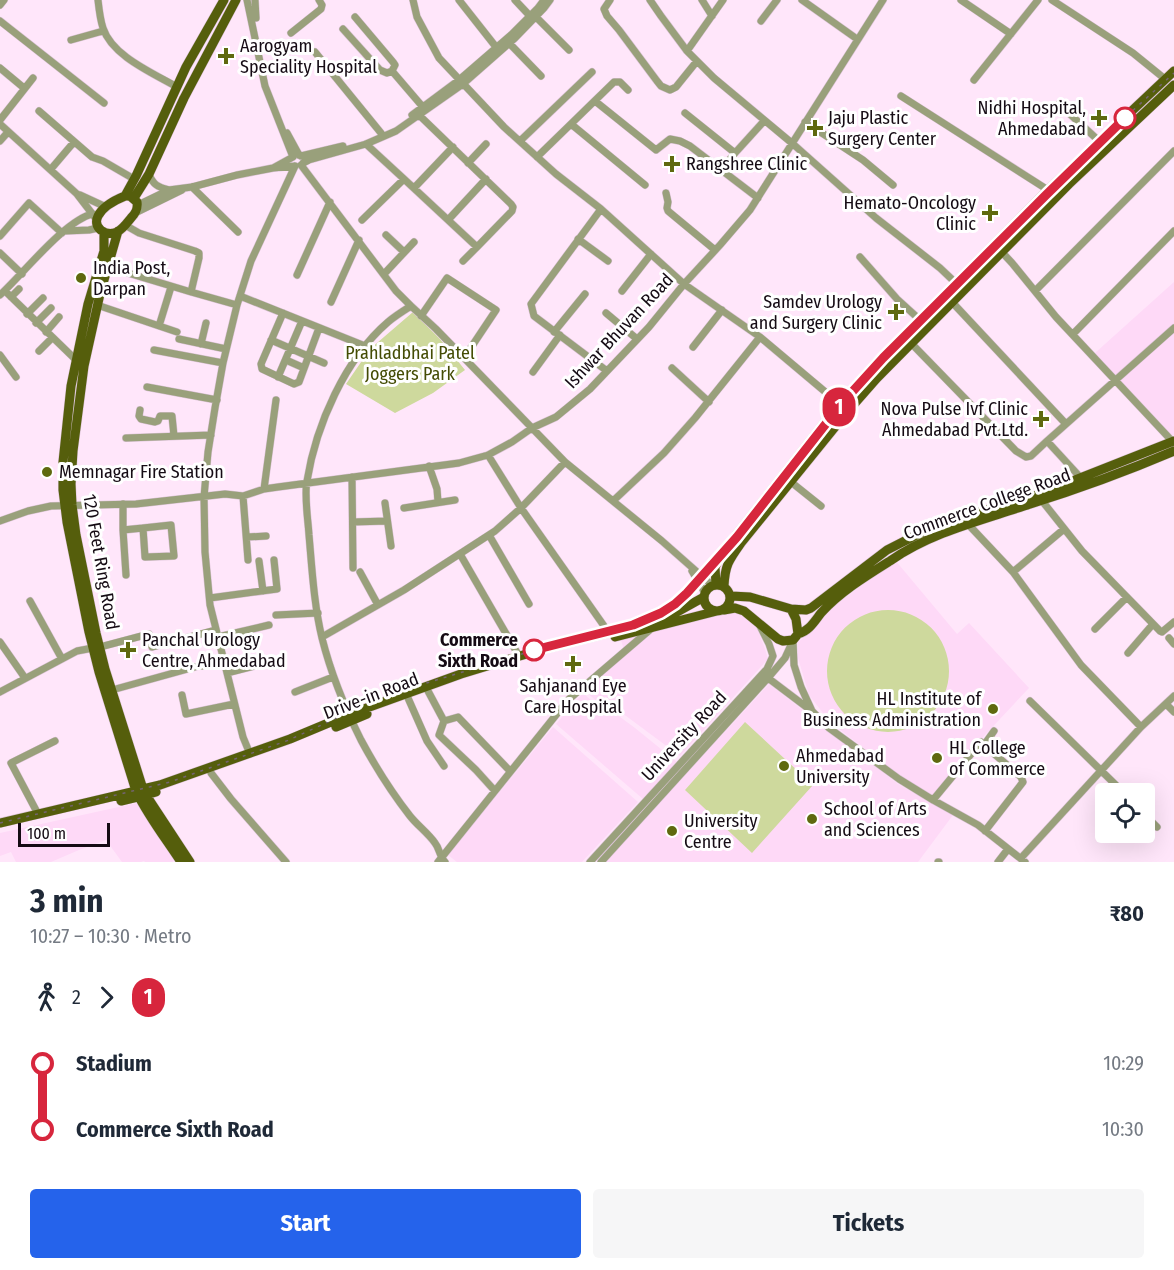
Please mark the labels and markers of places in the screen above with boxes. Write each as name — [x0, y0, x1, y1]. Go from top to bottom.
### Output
place label: Aarogyam Speciality Hospital — [240, 35, 377, 78]
marker: Aarogyam Speciality Hospital — [217, 47, 235, 65]
place label: Nidhi Hospital, Ahmedabad — [977, 97, 1086, 140]
place label: Jaju Plastic Surgery Center — [828, 107, 937, 150]
unlabelled marker — [1114, 107, 1136, 129]
marker: Nidhi Hospital, Ahmedabad — [1090, 109, 1108, 127]
marker: Jaju Plastic Surgery Center — [806, 119, 824, 137]
place label: Rangshree Clinic — [686, 153, 808, 175]
marker: Rangshree Clinic — [663, 155, 681, 173]
place label: Hemato-Oncology Clinic — [844, 192, 976, 235]
marker: Hemato-Oncology Clinic — [981, 204, 999, 222]
place label: India Post, Darpan — [93, 257, 170, 300]
marker: India Post, Darpan — [74, 271, 88, 285]
place label: Samdev Urology and Surgery Clinic — [750, 291, 882, 334]
marker: Samdev Urology and Surgery Clinic — [887, 303, 905, 321]
place label: Nova Pulse Ivf Clinic Ahmedabad Pvt.Ltd. — [880, 398, 1028, 441]
marker: Nova Pulse Ivf Clinic Ahmedabad Pvt.Ltd. — [1032, 410, 1050, 428]
place label: Memnagar Fire Station — [59, 461, 224, 483]
marker: Memnagar Fire Station — [40, 465, 54, 479]
place label: Panchal Urology Centre, Ahmedabad — [142, 629, 286, 672]
place label: Commerce Sixth Road — [438, 629, 518, 672]
marker: Commerce Sixth Road — [523, 639, 545, 661]
marker: Panchal Urology Centre, Ahmedabad — [119, 641, 137, 659]
marker: Sahjanand Eye Care Hospital — [564, 655, 582, 673]
place label: Sahjanand Eye Care Hospital — [519, 675, 627, 718]
place label: HL Institute of Business Administration — [803, 688, 982, 731]
marker: HL Institute of Business Administration — [986, 702, 1000, 716]
place label: HL College of Commerce — [949, 737, 1045, 780]
place label: Ahmedabad University — [796, 745, 884, 788]
marker: HL College of Commerce — [930, 751, 944, 765]
marker: Ahmedabad University — [777, 759, 791, 773]
place label: School of Arts and Sciences — [824, 798, 927, 841]
place label: University Centre — [684, 810, 758, 853]
marker: School of Arts and Sciences — [805, 812, 819, 826]
marker: University Centre — [665, 824, 679, 838]

